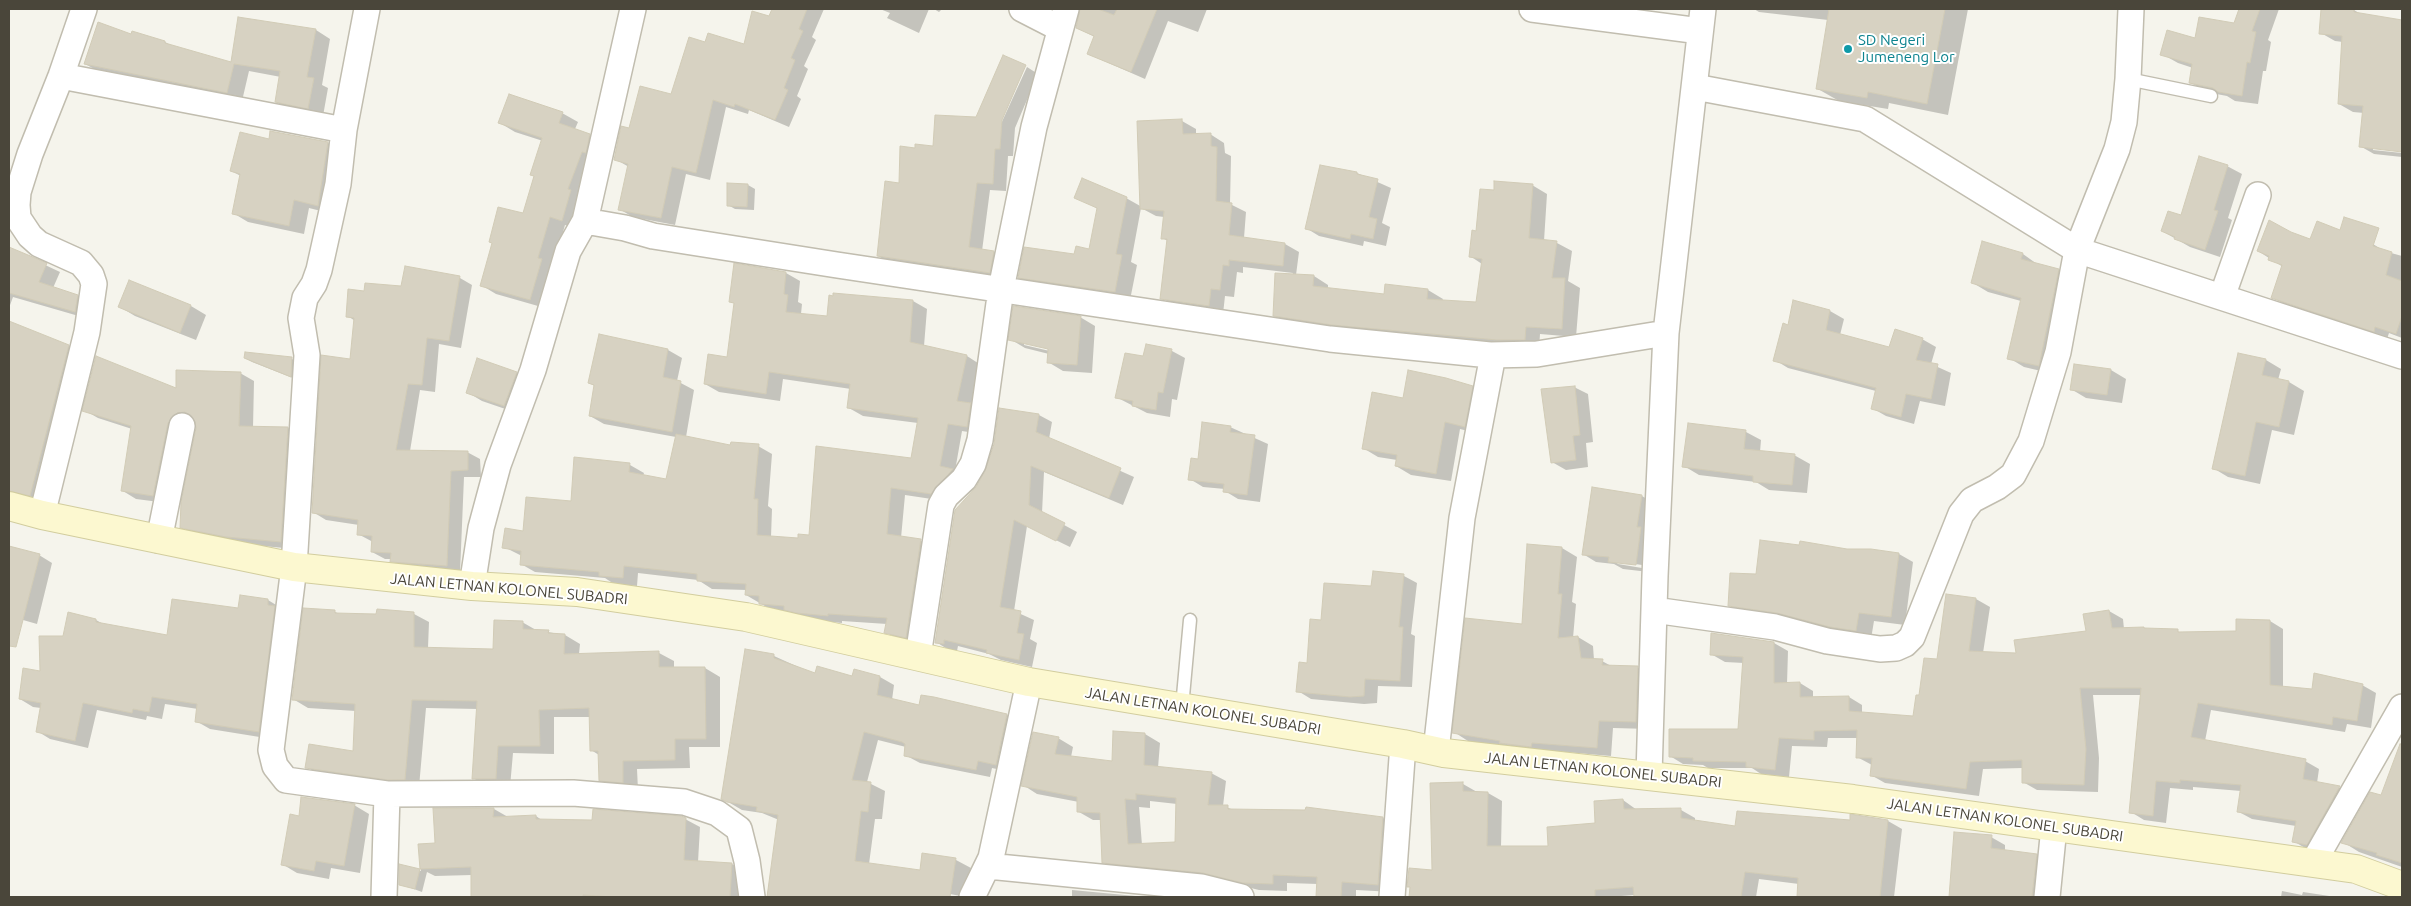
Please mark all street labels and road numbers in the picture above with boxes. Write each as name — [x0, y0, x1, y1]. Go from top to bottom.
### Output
street label: JALAN LETNAN KOLONEL SUBADRI — [389, 570, 629, 608]
street label: JALAN LETNAN KOLONEL SUBADRI — [1084, 683, 1322, 739]
street label: JALAN LETNAN KOLONEL SUBADRI — [1483, 749, 1723, 791]
street label: JALAN LETNAN KOLONEL SUBADRI — [1886, 794, 2124, 846]

